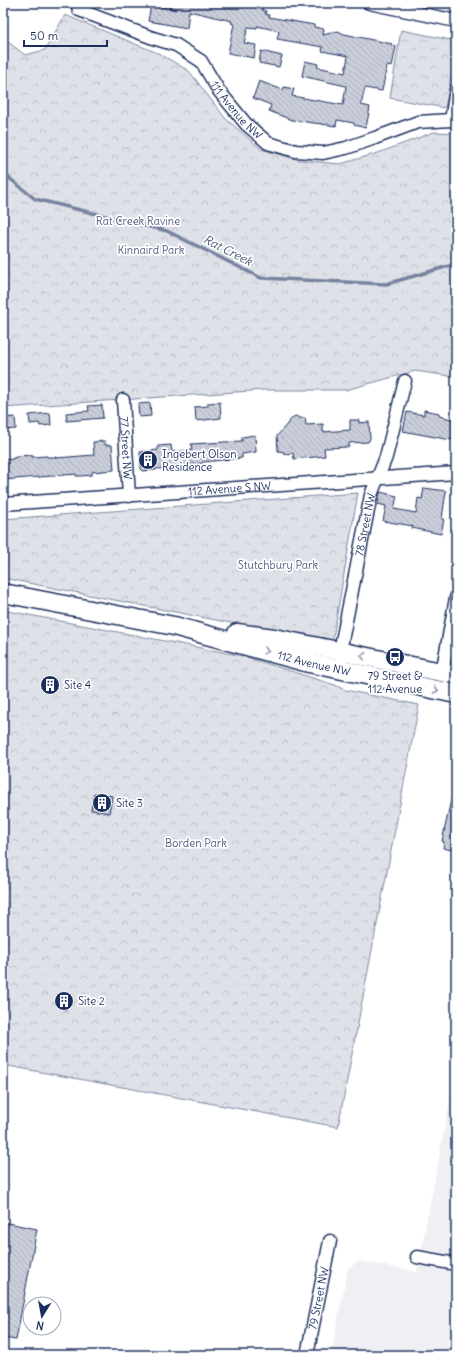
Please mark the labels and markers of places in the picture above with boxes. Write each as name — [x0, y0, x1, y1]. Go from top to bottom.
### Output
place label: Ingebert Olson Residence — [162, 447, 237, 474]
building icon: Ingebert Olson Residence — [137, 449, 159, 471]
bus stop icon: 79 Street & 112 Avenue — [384, 646, 406, 668]
place label: 79 Street & 112 Avenue — [368, 669, 423, 696]
building icon: Site 4 — [39, 674, 61, 696]
place label: Site 4 — [64, 678, 91, 692]
building icon: Site 3 — [91, 792, 113, 814]
place label: Site 3 — [116, 796, 143, 810]
building icon: Site 2 — [53, 990, 75, 1012]
place label: Site 2 — [78, 994, 105, 1008]

